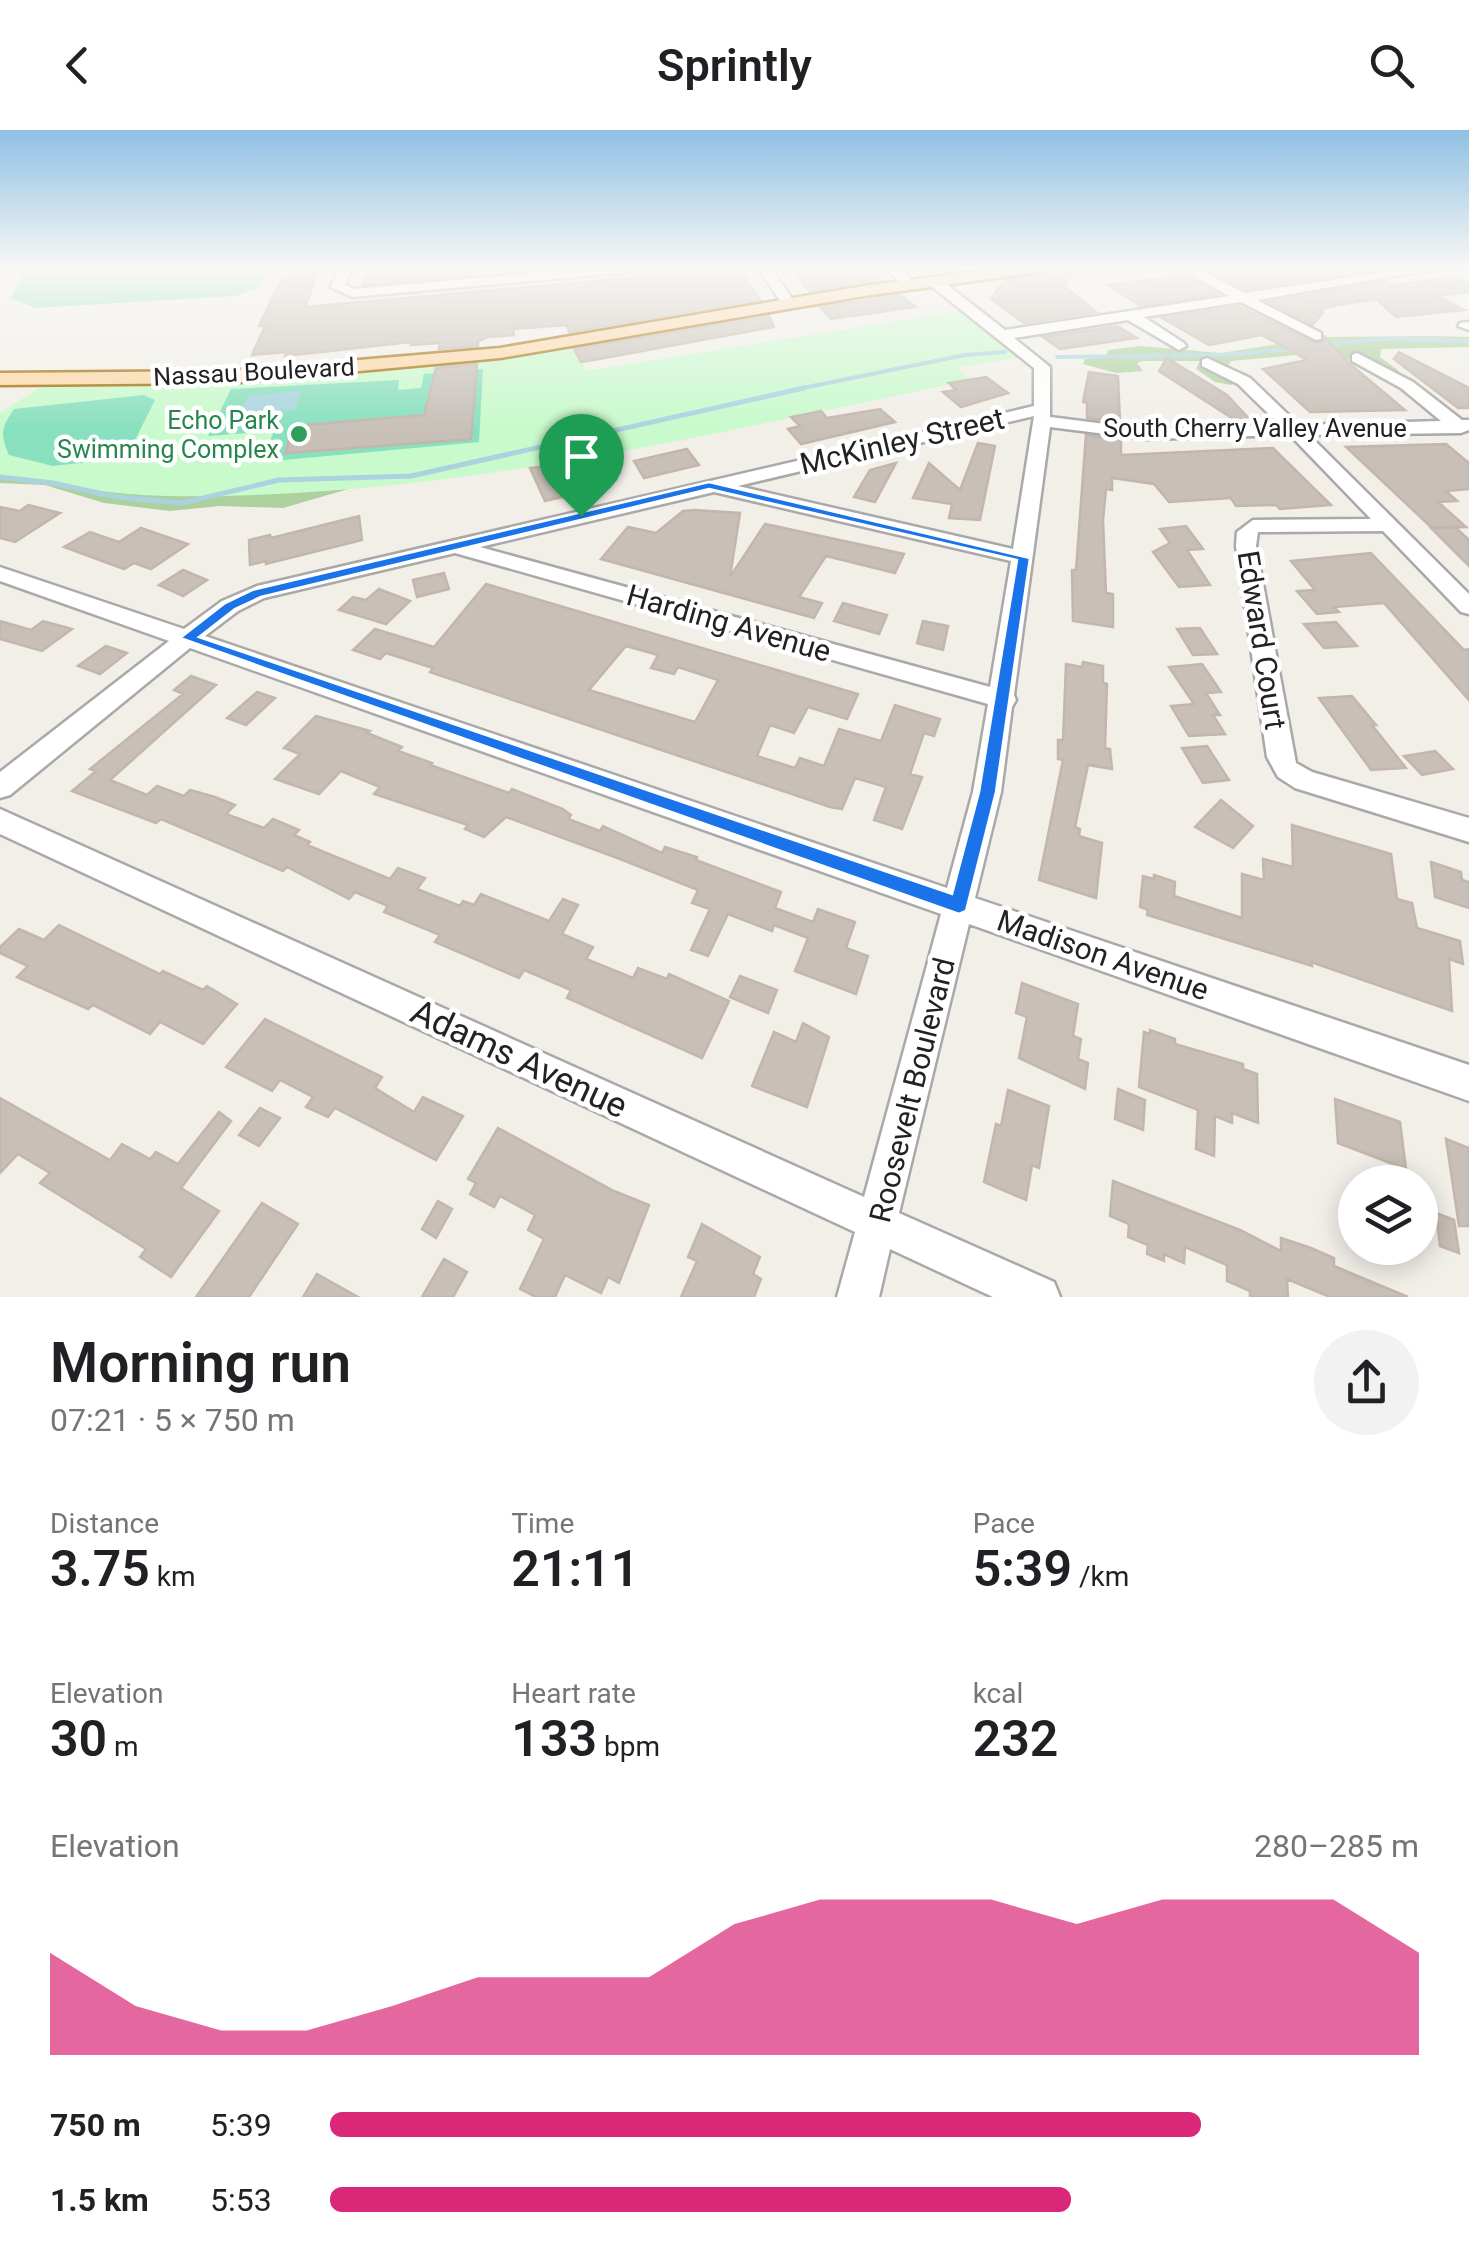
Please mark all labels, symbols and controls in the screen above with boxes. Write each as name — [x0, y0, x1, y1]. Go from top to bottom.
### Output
icon: back — [50, 38, 105, 93]
icon: search — [1364, 38, 1419, 93]
text: Sprintly — [657, 39, 812, 92]
street label: Nassau Boulevard — [153, 352, 355, 392]
street label: McKinley Street — [797, 401, 1007, 481]
place label: Echo Park Swimming Complex — [57, 406, 279, 464]
pin — [539, 414, 624, 517]
street label: South Cherry Valley Avenue — [1103, 414, 1407, 443]
marker: Echo Park Swimming Complex — [288, 423, 310, 445]
icon: arrive — [554, 429, 609, 484]
street label: Edward Court — [1231, 548, 1293, 732]
street label: Harding Avenue — [623, 577, 835, 669]
street label: Madison Avenue — [993, 902, 1213, 1008]
street label: Roosevelt Boulevard — [862, 954, 962, 1226]
street label: Adams Avenue — [405, 991, 633, 1127]
map controls — [1338, 1165, 1438, 1265]
button: layers — [1338, 1165, 1438, 1265]
button: share — [1314, 1330, 1419, 1435]
text: Morning run — [50, 1331, 351, 1395]
text: 07:21 · 5 × 750 m — [50, 1401, 295, 1439]
text: Distance — [50, 1507, 159, 1540]
text: Time — [511, 1507, 574, 1540]
text: Pace — [973, 1507, 1035, 1540]
text: 3.75 — [50, 1540, 150, 1598]
text: 21:11 — [511, 1540, 639, 1598]
text: 5:39 — [973, 1540, 1072, 1598]
text: km — [150, 1560, 196, 1593]
text: /km — [1072, 1560, 1129, 1593]
text: Elevation — [50, 1677, 163, 1710]
text: Heart rate — [511, 1677, 636, 1710]
text: kcal — [973, 1677, 1023, 1710]
text: 30 — [50, 1710, 107, 1768]
text: 133 — [511, 1710, 597, 1768]
text: 232 — [973, 1710, 1058, 1768]
text: m — [107, 1730, 139, 1763]
text: bpm — [597, 1730, 660, 1763]
text: Elevation — [50, 1827, 180, 1865]
text: 280–285 m — [1254, 1827, 1419, 1865]
text: 750 m — [50, 2106, 141, 2144]
text: 5:39 — [210, 2106, 272, 2144]
text: 1.5 km — [50, 2181, 149, 2219]
text: 5:53 — [210, 2181, 272, 2219]

